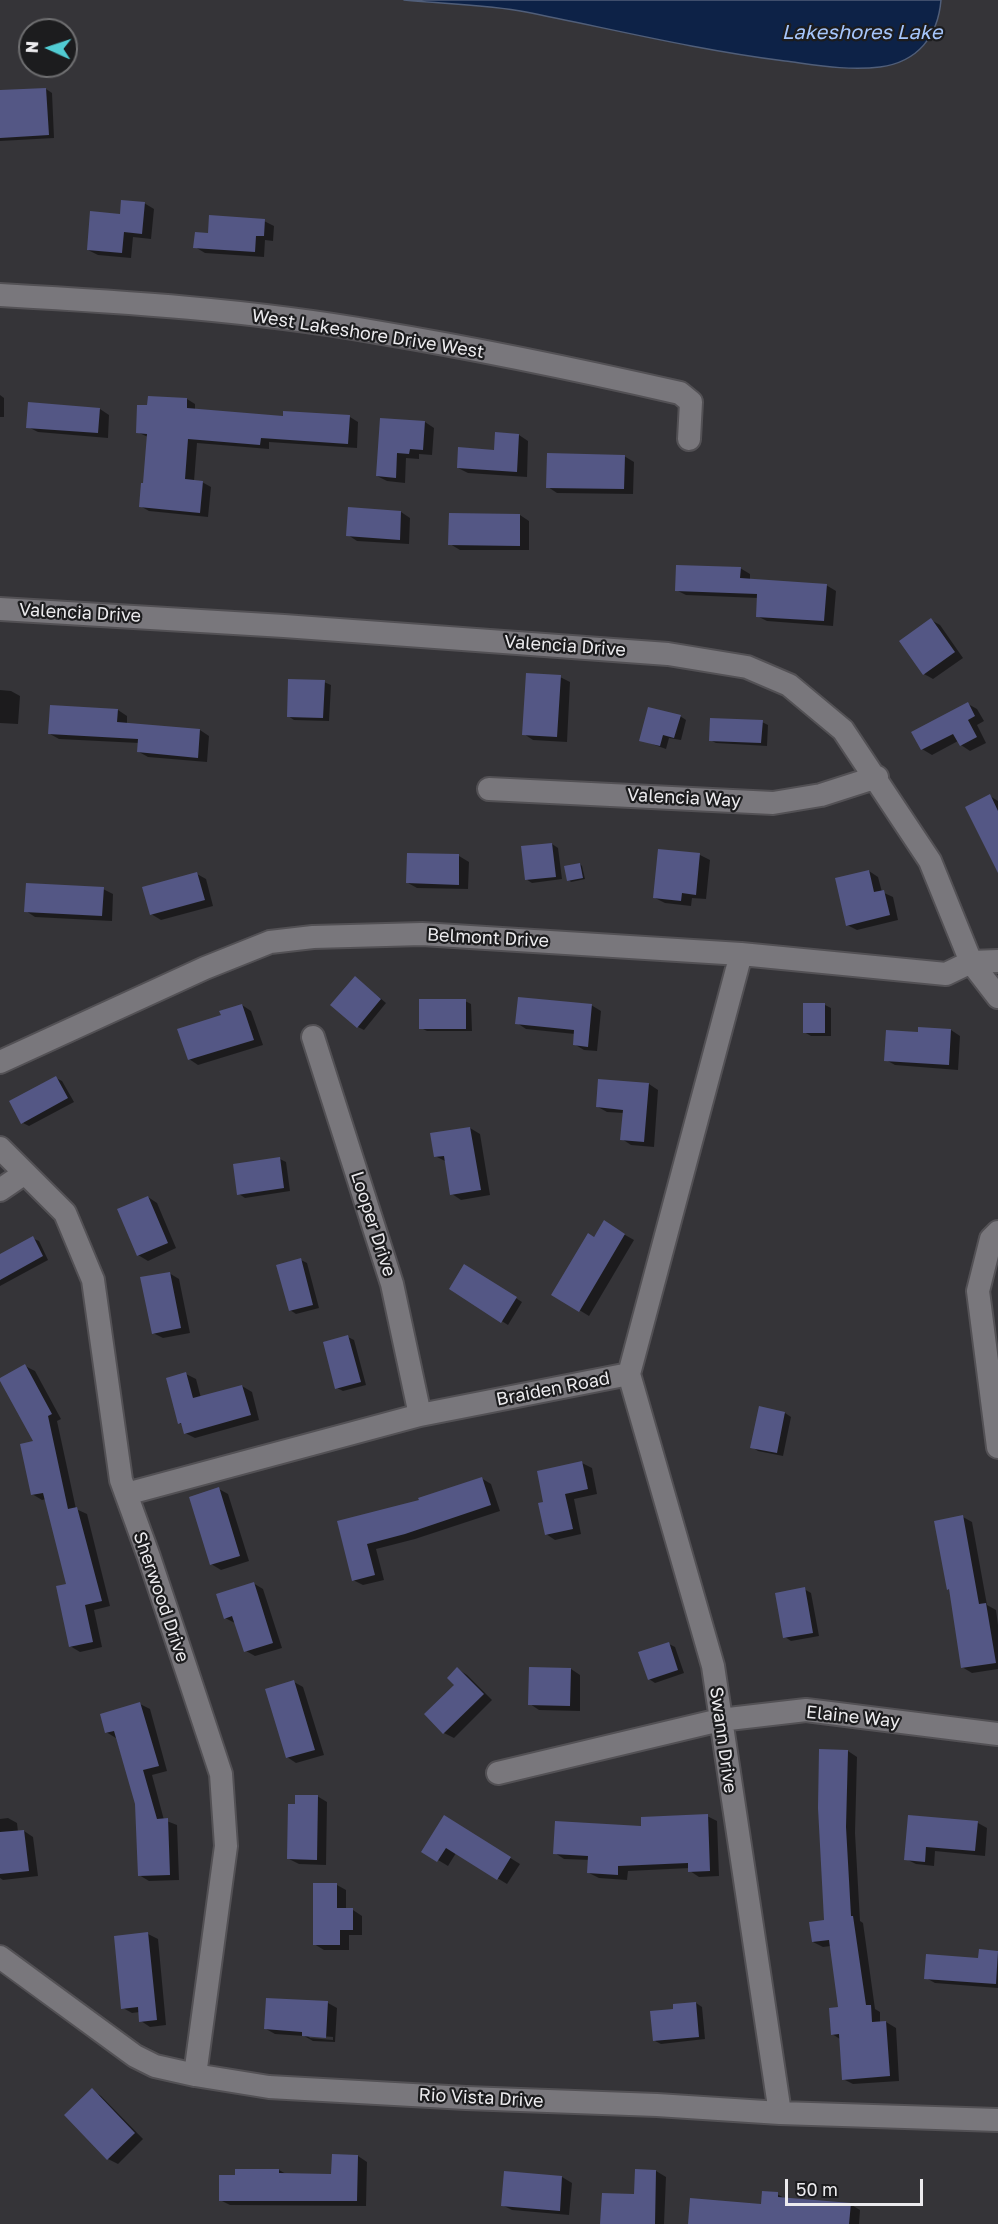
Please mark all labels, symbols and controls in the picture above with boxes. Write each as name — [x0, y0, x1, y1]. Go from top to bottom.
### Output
north arrow — [18, 18, 78, 78]
water label: Lakeshores Lake — [782, 21, 942, 45]
text: N — [22, 41, 42, 54]
street label: West Lakeshore Drive West — [250, 305, 486, 363]
street label: Valencia Drive — [18, 599, 142, 627]
street label: Valencia Drive — [503, 631, 627, 661]
street label: Valencia Way — [627, 784, 741, 812]
street label: Belmont Drive — [426, 924, 550, 952]
street label: Looper Drive — [346, 1169, 400, 1279]
street label: Braiden Road — [494, 1367, 612, 1411]
street label: Sherwood Drive — [129, 1529, 193, 1665]
street label: Swann Drive — [705, 1686, 741, 1794]
street label: Elaine Way — [805, 1701, 901, 1733]
street label: Rio Vista Drive — [418, 2084, 544, 2112]
scale bar — [788, 2167, 926, 2205]
text: 50 m — [796, 2178, 838, 2200]

